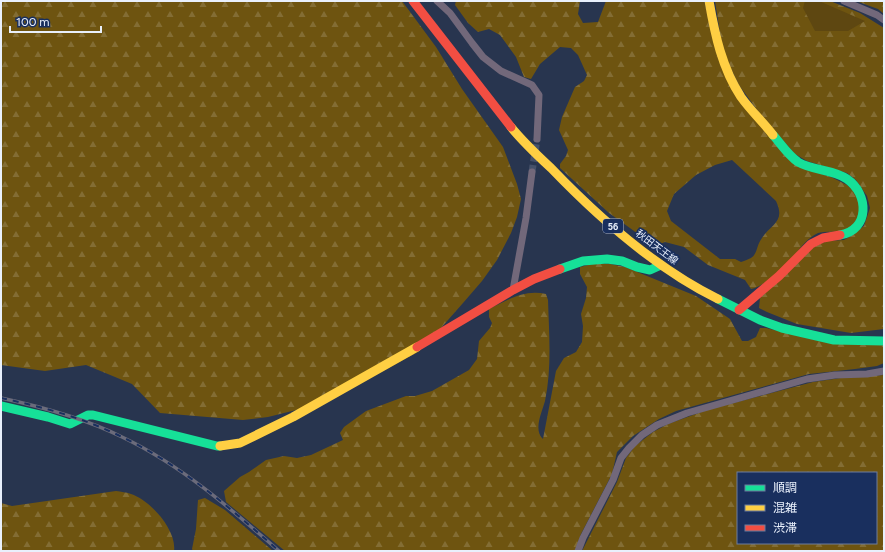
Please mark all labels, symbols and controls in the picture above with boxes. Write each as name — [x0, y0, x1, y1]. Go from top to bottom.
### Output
scale bar — [10, 8, 101, 34]
text: 100 m — [16, 15, 50, 29]
road number: 56 — [603, 219, 623, 233]
street label: 秋田天王線 — [633, 227, 681, 267]
legend — [737, 472, 877, 544]
text: 順調 — [773, 481, 797, 495]
text: 混雑 — [773, 501, 797, 515]
text: 渋滞 — [773, 521, 797, 535]

